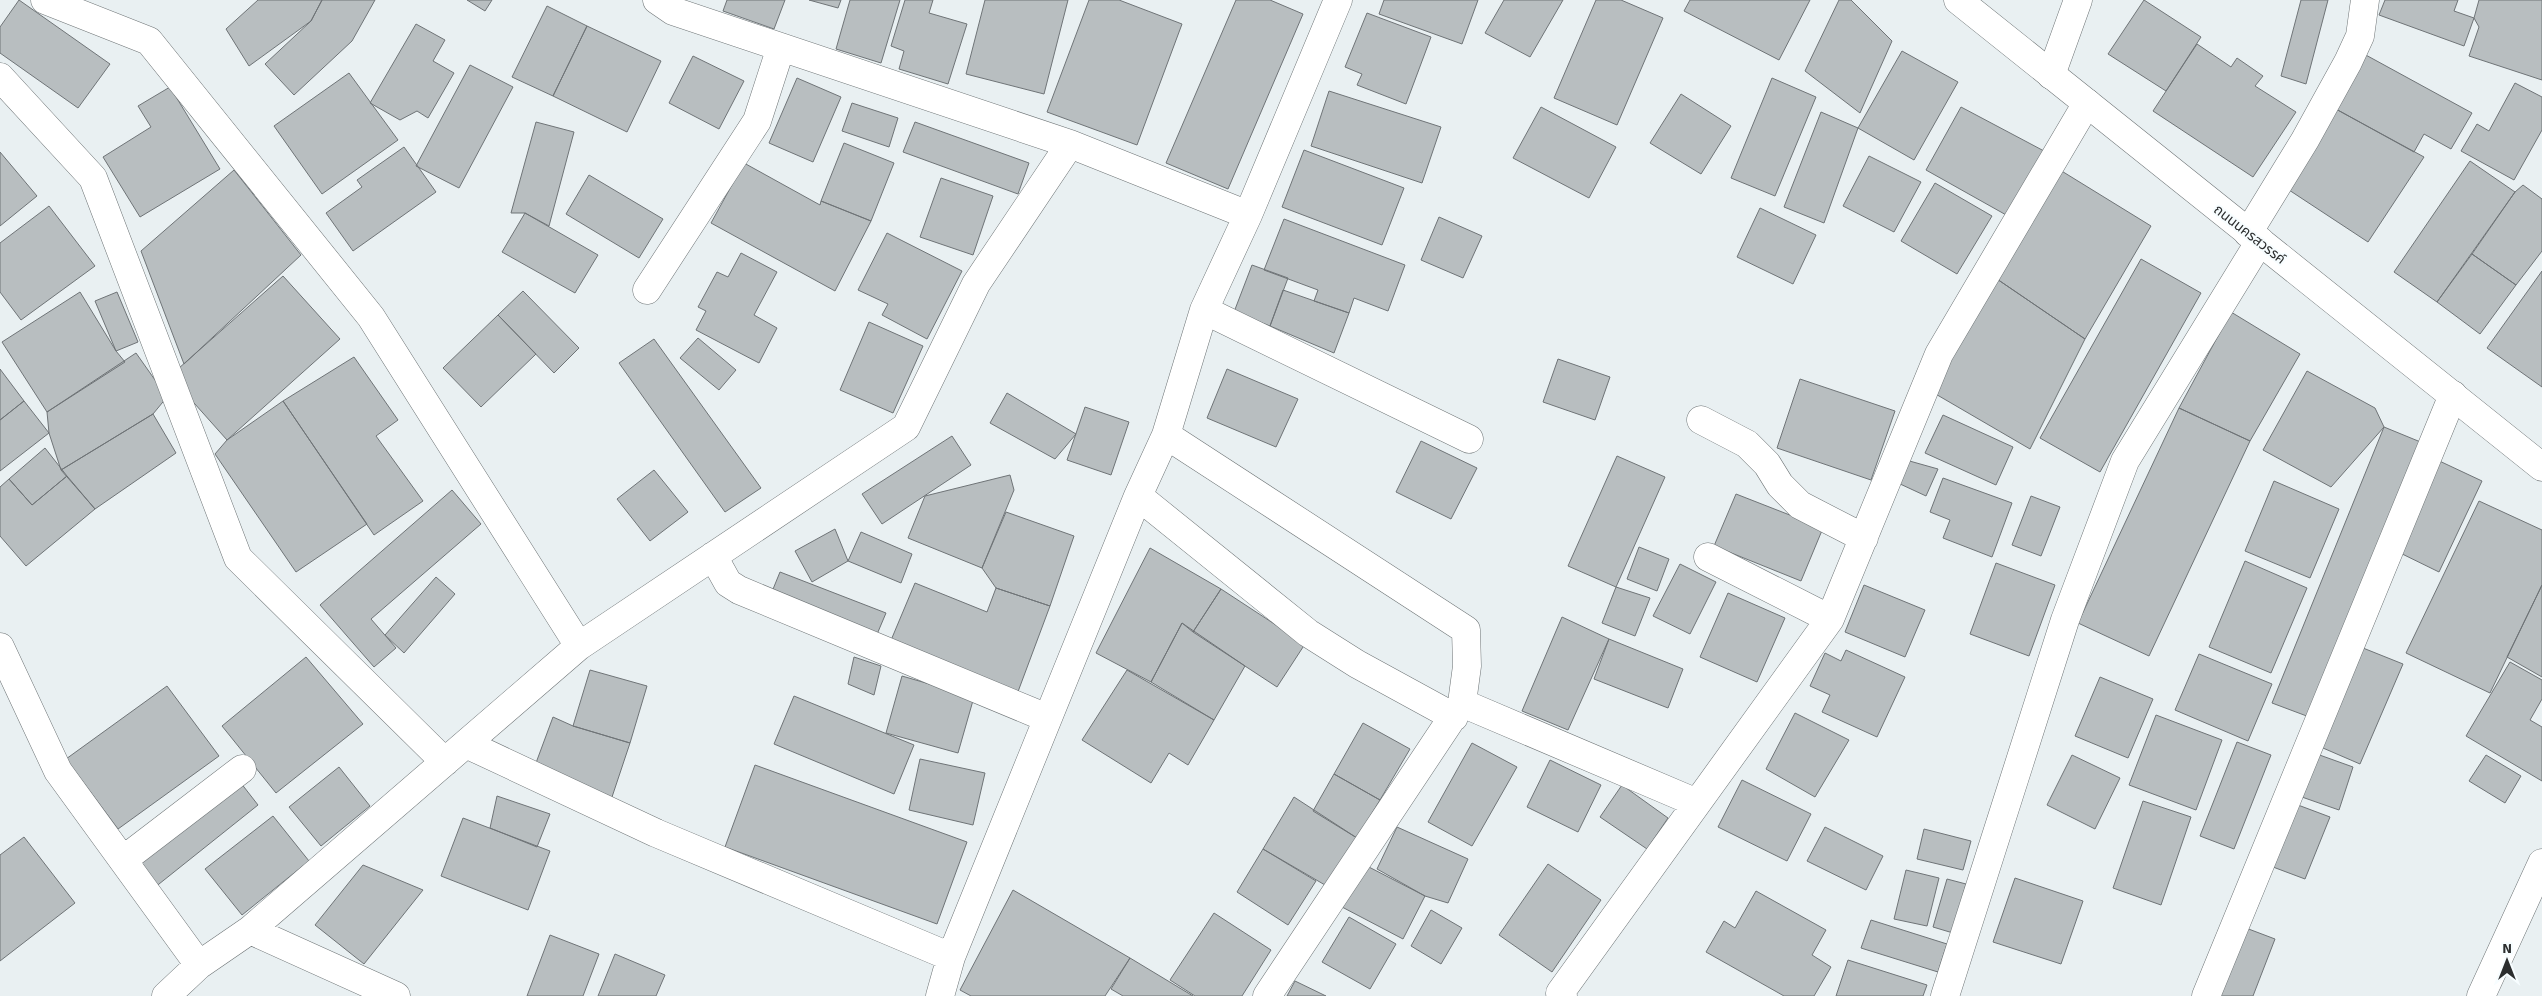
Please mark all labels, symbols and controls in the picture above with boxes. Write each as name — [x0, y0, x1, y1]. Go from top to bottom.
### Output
street label: ถนนนครสวรรค์ — [2210, 201, 2289, 268]
north arrow — [2482, 936, 2532, 986]
text: N — [2502, 940, 2512, 957]

